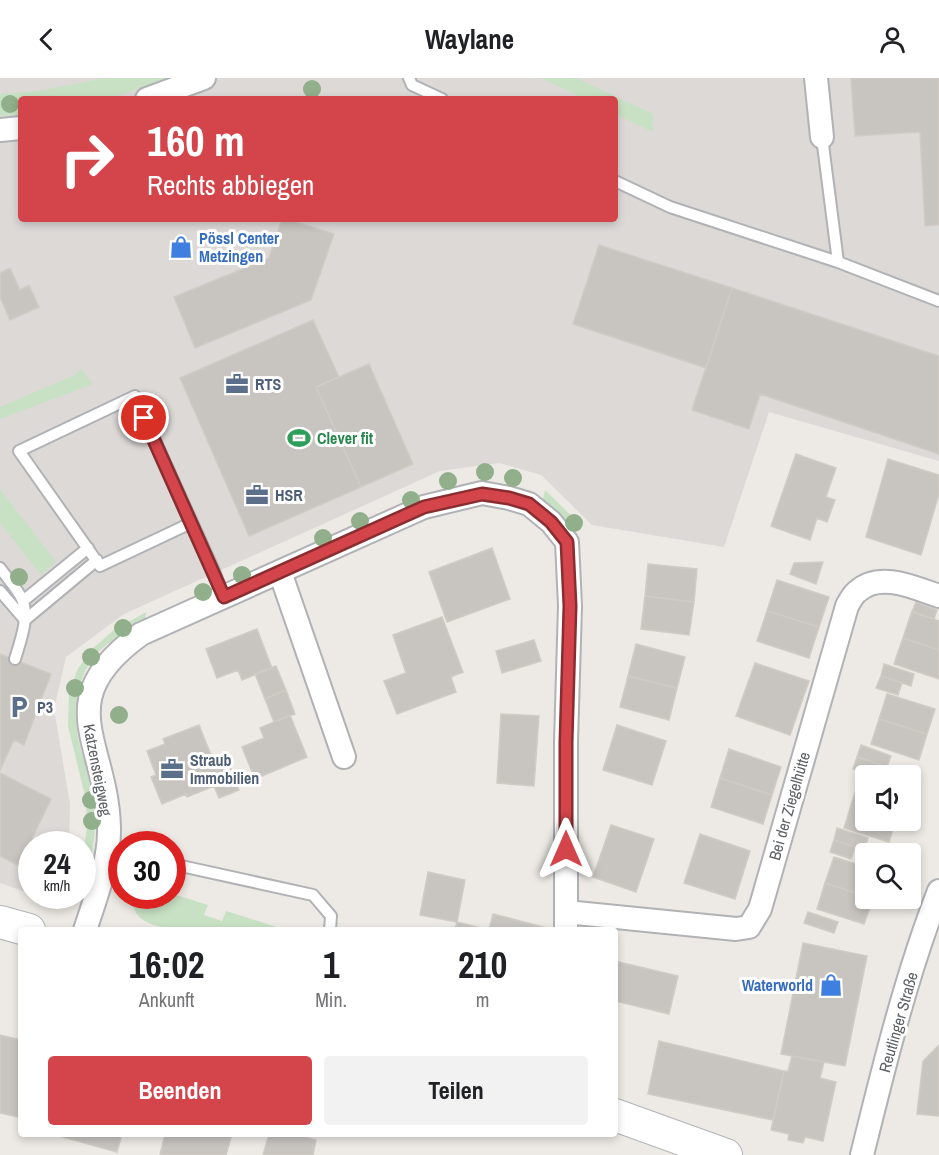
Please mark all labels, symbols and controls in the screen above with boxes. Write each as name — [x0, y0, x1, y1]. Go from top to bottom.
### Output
text: Waylane — [425, 21, 514, 57]
icon: back — [30, 23, 63, 56]
icon: person — [876, 23, 909, 56]
text: 160 m — [147, 113, 245, 169]
icon: right — [48, 120, 126, 198]
text: Rechts abbiegen — [147, 167, 314, 203]
place label: Pössl Center Metzingen — [199, 227, 280, 267]
shop icon: Pössl Center Metzingen — [168, 234, 194, 260]
office icon: RTS — [224, 371, 250, 397]
place label: RTS — [255, 373, 281, 395]
pin — [118, 392, 169, 443]
icon: arrive — [127, 401, 160, 434]
sports icon: Clever fit — [286, 425, 312, 451]
place label: Clever fit — [317, 427, 374, 449]
office icon: HSR — [244, 482, 270, 508]
place label: HSR — [275, 484, 303, 506]
parking icon: P3 — [6, 694, 32, 720]
place label: P3 — [37, 696, 53, 718]
street label: Katzensteigweg — [78, 722, 118, 819]
place label: Straub Immobilien — [190, 749, 259, 789]
street label: Bei der Ziegelhütte — [763, 749, 815, 863]
office icon: Straub Immobilien — [159, 756, 185, 782]
map controls — [855, 765, 921, 909]
button: sound — [855, 765, 921, 831]
position arrow — [534, 817, 598, 881]
speed limit sign: 30 — [108, 831, 186, 909]
text: 24 — [43, 843, 71, 883]
button: search — [855, 843, 921, 909]
text: km/h — [44, 875, 70, 896]
text: 16:02 — [129, 941, 204, 989]
text: 1 — [323, 941, 339, 989]
text: 210 — [458, 941, 507, 989]
street label: Reutlinger Straße — [873, 969, 923, 1075]
shop icon: Waterworld — [818, 972, 844, 998]
place label: Waterworld — [742, 974, 813, 996]
text: Ankunft — [139, 986, 194, 1013]
text: Min. — [315, 986, 347, 1013]
text: m — [476, 986, 489, 1013]
button: Beenden — [48, 1056, 312, 1125]
button: Teilen — [324, 1056, 588, 1125]

